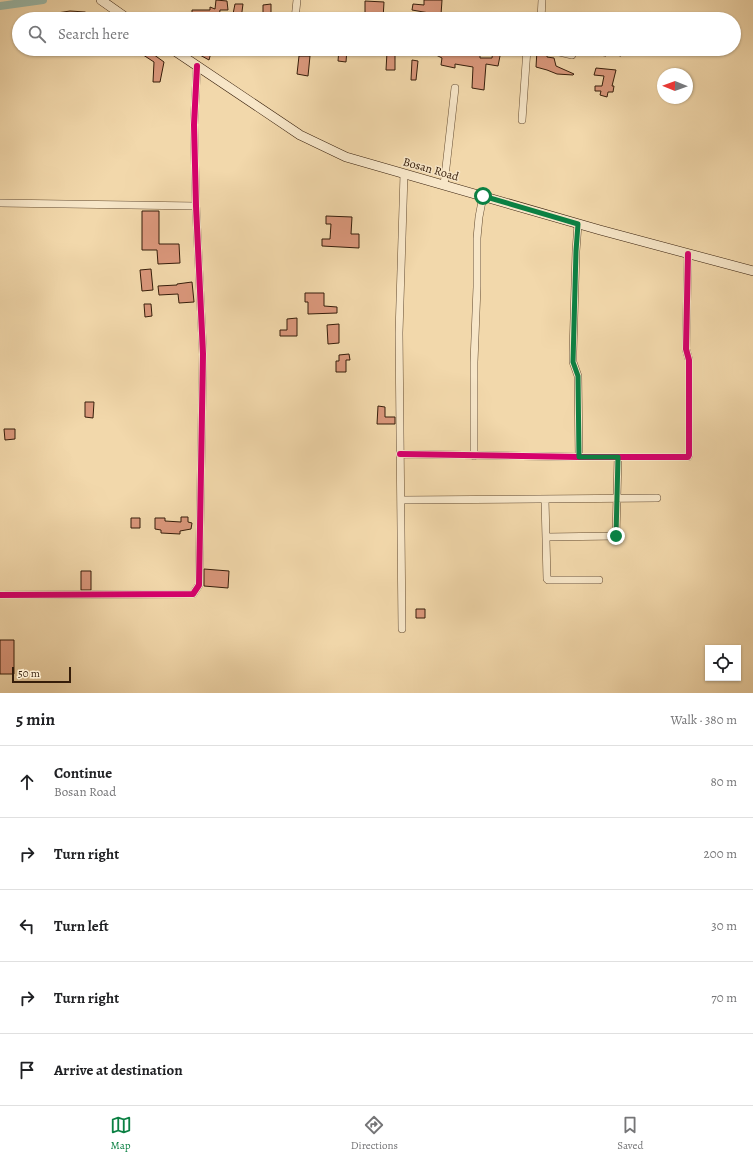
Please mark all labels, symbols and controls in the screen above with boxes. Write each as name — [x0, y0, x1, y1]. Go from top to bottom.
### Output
search box — [12, 12, 741, 56]
icon: search — [26, 23, 48, 45]
text: Search here — [58, 24, 129, 44]
north arrow — [657, 68, 693, 104]
street label: Bosan Road — [401, 153, 461, 185]
route start — [474, 187, 492, 205]
route end — [607, 527, 625, 545]
map controls — [705, 645, 741, 681]
button: locate — [705, 645, 741, 681]
scale bar — [12, 665, 71, 684]
text: 50 m — [18, 666, 40, 681]
text: 5 min — [16, 708, 55, 731]
text: Walk · 380 m — [670, 711, 737, 728]
text: Continue — [54, 763, 112, 783]
icon: ahead — [16, 771, 38, 793]
text: 80 m — [710, 773, 737, 790]
text: Bosan Road — [54, 783, 116, 800]
icon: right — [16, 843, 38, 865]
text: Turn right — [54, 844, 119, 864]
text: 200 m — [704, 845, 737, 862]
icon: left — [16, 915, 38, 937]
text: Turn left — [54, 916, 109, 936]
text: 30 m — [711, 917, 737, 934]
icon: right — [16, 987, 38, 1009]
text: Turn right — [54, 988, 119, 1008]
text: 70 m — [711, 989, 737, 1006]
icon: arrive — [16, 1059, 38, 1081]
text: Arrive at destination — [54, 1060, 183, 1080]
tab: Map — [110, 1114, 132, 1153]
tab: Directions — [351, 1114, 398, 1153]
tab: Saved — [617, 1114, 643, 1153]

